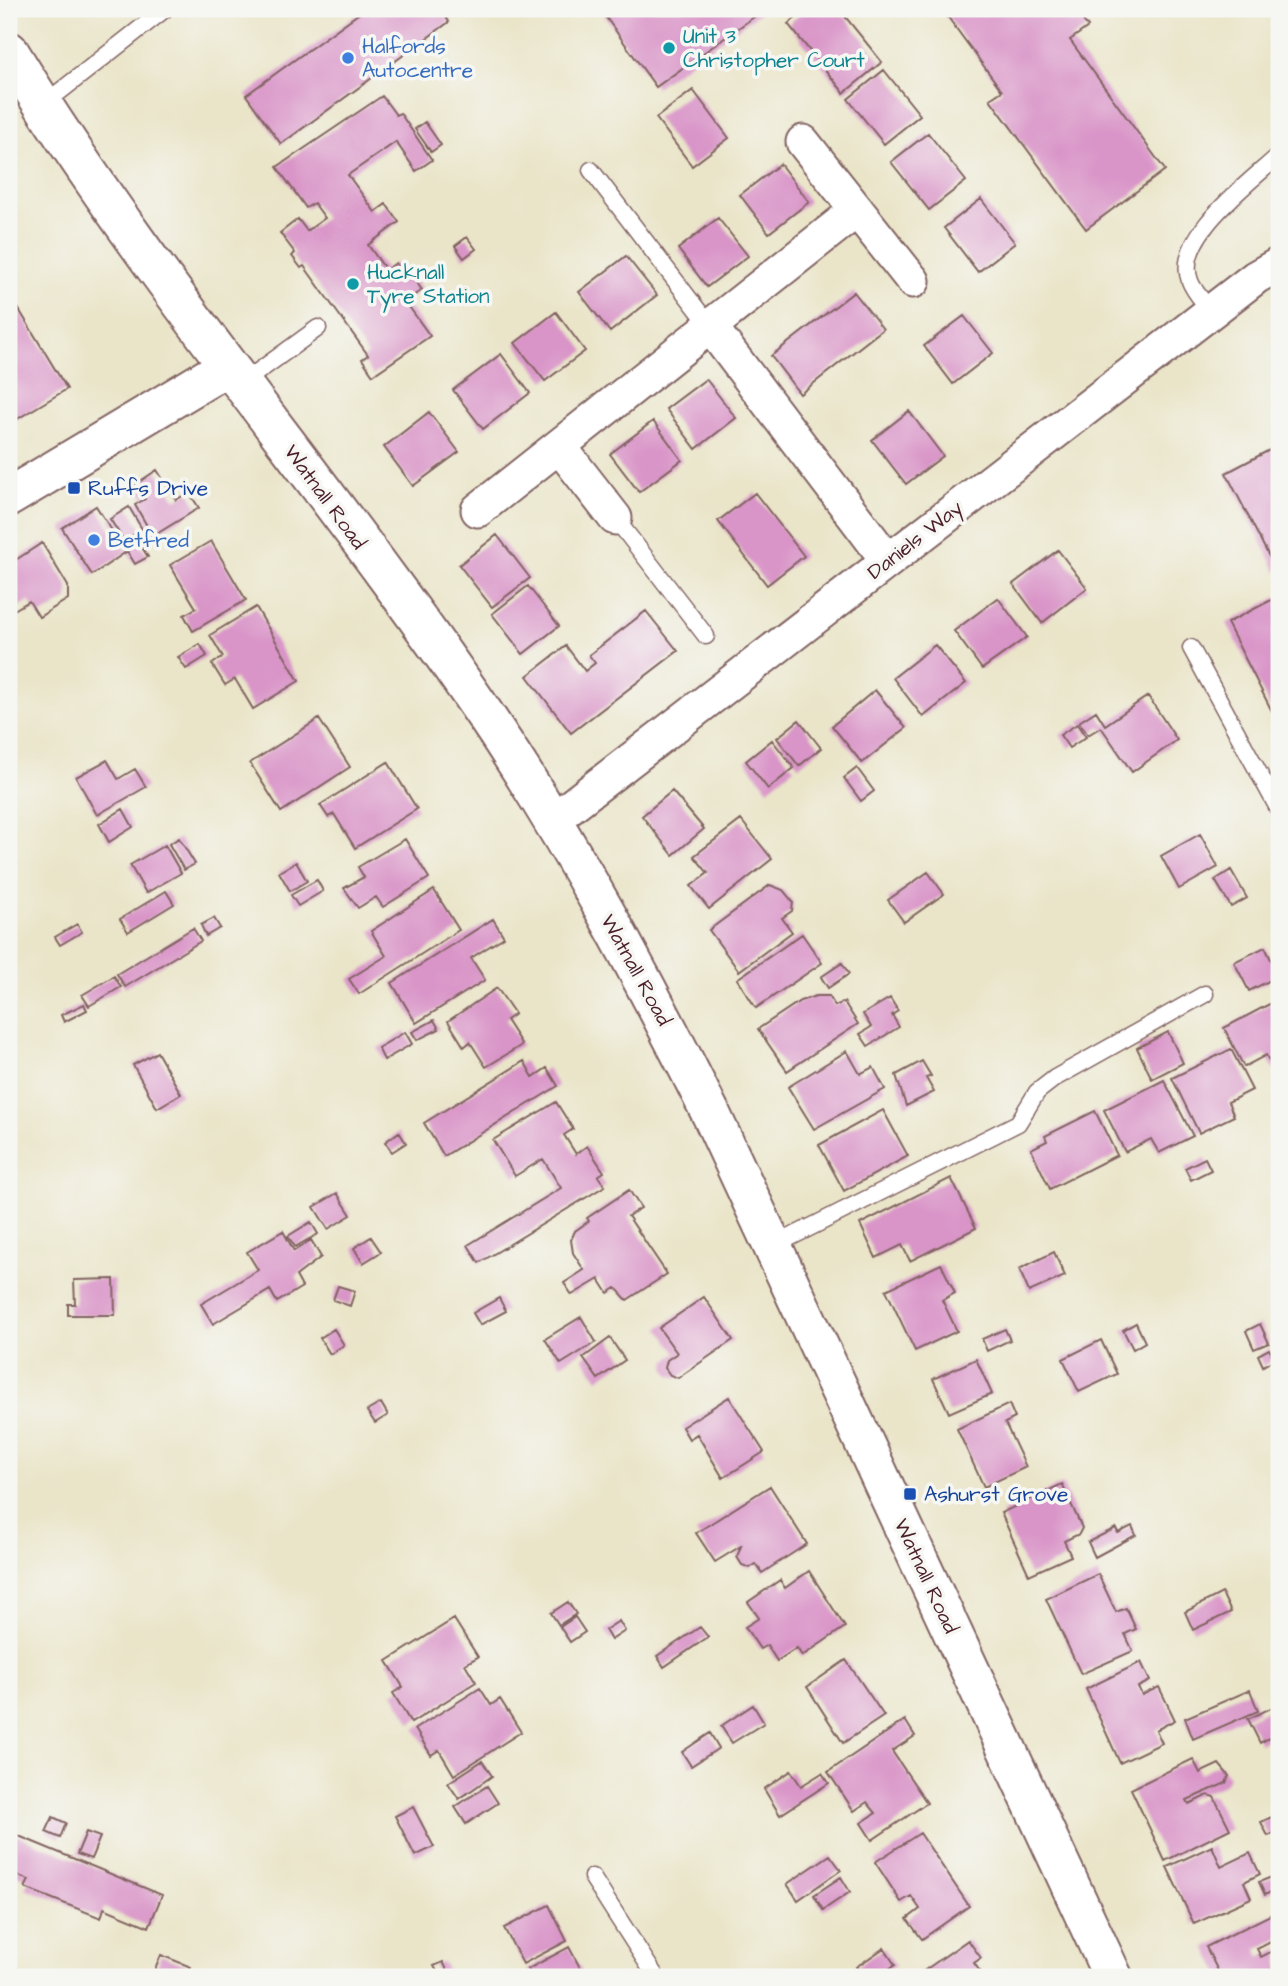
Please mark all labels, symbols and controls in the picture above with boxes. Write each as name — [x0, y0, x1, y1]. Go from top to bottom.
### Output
place label: Unit 3 Christopher Court — [683, 22, 865, 76]
place label: Halfords Autocentre — [362, 32, 473, 85]
marker: Unit 3 Christopher Court — [661, 40, 677, 56]
marker: Halfords Autocentre — [340, 50, 356, 66]
place label: Hucknall Tyre Station — [367, 258, 490, 313]
marker: Hucknall Tyre Station — [345, 276, 361, 292]
street label: Watnall Road — [277, 439, 373, 556]
place label: Ruffs Drive — [88, 474, 208, 503]
marker: Ruffs Drive — [66, 480, 82, 496]
street label: Daniels Way — [861, 493, 970, 588]
place label: Betfred — [108, 526, 189, 555]
marker: Betfred — [86, 532, 102, 548]
street label: Watnall Road — [593, 909, 679, 1031]
place label: Ashurst Grove — [924, 1480, 1068, 1509]
marker: Ashurst Grove — [902, 1486, 918, 1502]
street label: Watnall Road — [887, 1514, 965, 1638]

